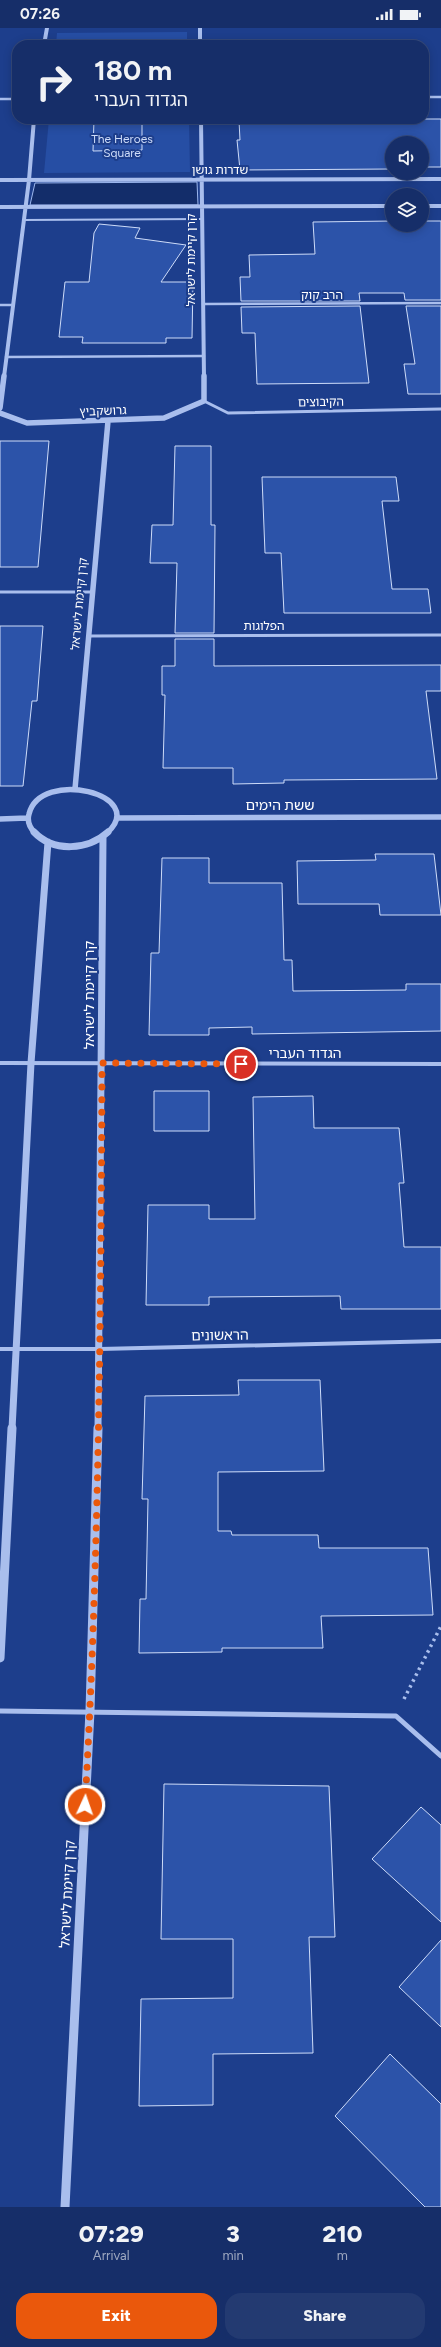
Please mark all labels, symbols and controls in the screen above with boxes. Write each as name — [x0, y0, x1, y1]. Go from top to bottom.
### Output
text: 07:26 — [20, 5, 60, 23]
text: 180 m — [94, 53, 172, 87]
icon: right — [28, 56, 80, 108]
text: הגדוד העברי — [94, 89, 188, 111]
park label: The Heroes Square — [91, 132, 153, 160]
map controls — [385, 136, 429, 232]
button: sound — [385, 136, 429, 180]
street label: שדרות גושן — [192, 163, 248, 177]
button: layers — [385, 188, 429, 232]
street label: קרן קיימת לישראל — [184, 213, 198, 306]
street label: הרב קוק — [301, 288, 343, 302]
street label: הקיבוצים — [298, 395, 344, 409]
street label: גרושקביץ — [79, 403, 127, 419]
street label: קרן קיימת לישראל — [68, 557, 90, 651]
street label: הפלוגות — [244, 619, 284, 633]
street label: ששת הימים — [246, 797, 314, 814]
street label: קרן קיימת לישראל — [81, 941, 98, 1049]
street label: הגדוד העברי — [268, 1045, 342, 1062]
pin — [224, 1047, 258, 1081]
icon: arrive — [230, 1053, 252, 1075]
street label: הראשונים — [191, 1326, 249, 1345]
position arrow — [64, 1784, 106, 1826]
street label: קרן קיימת לישראל — [56, 1839, 79, 1949]
text: 07:29 — [79, 2219, 144, 2248]
text: 3 — [226, 2219, 240, 2248]
text: 210 — [322, 2219, 362, 2248]
text: Arrival — [93, 2248, 130, 2263]
text: min — [222, 2248, 244, 2263]
text: m — [337, 2248, 348, 2263]
button: Exit — [16, 2293, 217, 2339]
button: Share — [225, 2293, 425, 2339]

